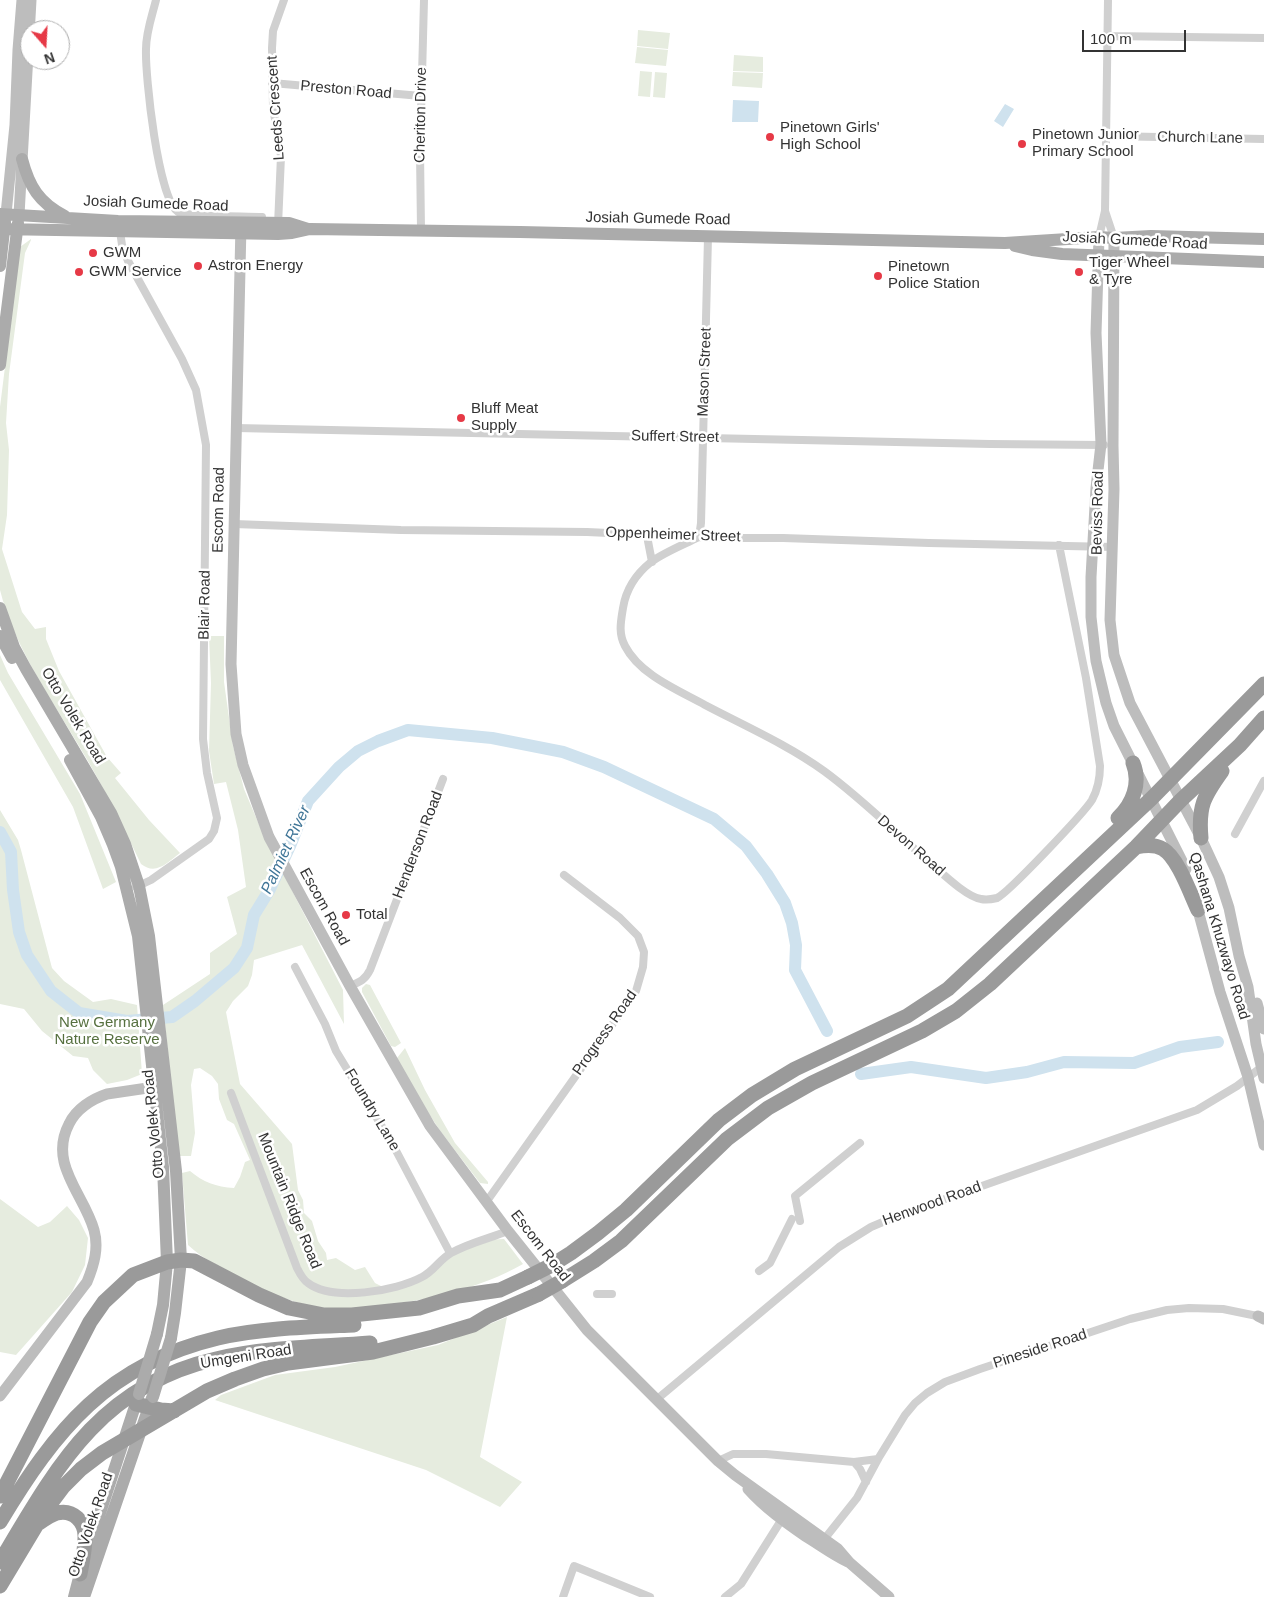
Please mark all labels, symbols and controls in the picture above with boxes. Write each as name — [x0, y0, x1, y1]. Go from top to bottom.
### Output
north arrow — [20, 20, 70, 70]
scale bar — [1084, 20, 1188, 52]
text: 100 m — [1090, 30, 1132, 47]
text: N — [42, 49, 57, 67]
street label: Leeds Crescent — [263, 55, 289, 161]
street label: Cheriton Drive — [411, 67, 431, 163]
street label: Preston Road — [300, 77, 392, 103]
place label: Pinetown Girls' High School — [780, 119, 880, 154]
place label: Pinetown Junior Primary School — [1032, 126, 1139, 161]
street label: Church Lane — [1157, 128, 1243, 148]
marker: Pinetown Girls' High School — [764, 131, 776, 143]
marker: Pinetown Junior Primary School — [1016, 138, 1028, 150]
street label: Josiah Gumede Road — [83, 192, 229, 216]
street label: Josiah Gumede Road — [585, 209, 731, 229]
street label: Josiah Gumede Road — [1062, 228, 1208, 254]
place label: GWM — [103, 244, 141, 262]
marker: GWM — [87, 247, 99, 259]
place label: Tiger Wheel & Tyre — [1089, 254, 1169, 289]
place label: Astron Energy — [208, 257, 303, 275]
place label: Pinetown Police Station — [888, 258, 980, 293]
marker: Astron Energy — [192, 260, 204, 272]
place label: GWM Service — [89, 263, 182, 281]
marker: GWM Service — [73, 266, 85, 278]
marker: Tiger Wheel & Tyre — [1073, 266, 1085, 278]
marker: Pinetown Police Station — [872, 270, 884, 282]
street label: Mason Street — [694, 327, 716, 417]
place label: Bluff Meat Supply — [471, 400, 538, 435]
marker: Bluff Meat Supply — [455, 412, 467, 424]
street label: Suffert Street — [631, 427, 719, 447]
street label: Escom Road — [209, 467, 229, 553]
street label: Beviss Road — [1088, 471, 1108, 555]
street label: Oppenheimer Street — [605, 524, 741, 546]
street label: Blair Road — [195, 570, 215, 640]
street label: Otto Volek Road — [37, 665, 109, 767]
street label: Henderson Road — [389, 789, 447, 901]
water label: Palmiet River — [257, 803, 315, 897]
street label: Devon Road — [874, 812, 948, 880]
street label: Qashana Khuzwayo Road — [1185, 850, 1253, 1022]
street label: Escom Road — [295, 865, 353, 949]
place label: Total — [356, 906, 388, 924]
marker: Total — [340, 909, 352, 921]
street label: Progress Road — [569, 987, 641, 1079]
park label: New Germany Nature Reserve — [54, 1014, 160, 1049]
street label: Foundry Lane — [340, 1066, 404, 1154]
street label: Otto Volek Road — [139, 1069, 169, 1179]
street label: Mountain Ridge Road — [253, 1130, 325, 1272]
street label: Henwood Road — [880, 1178, 984, 1230]
street label: Escom Road — [506, 1207, 574, 1285]
street label: Pineside Road — [991, 1325, 1089, 1373]
street label: Umgeni Road — [199, 1341, 293, 1373]
street label: Otto Volek Road — [65, 1470, 117, 1580]

